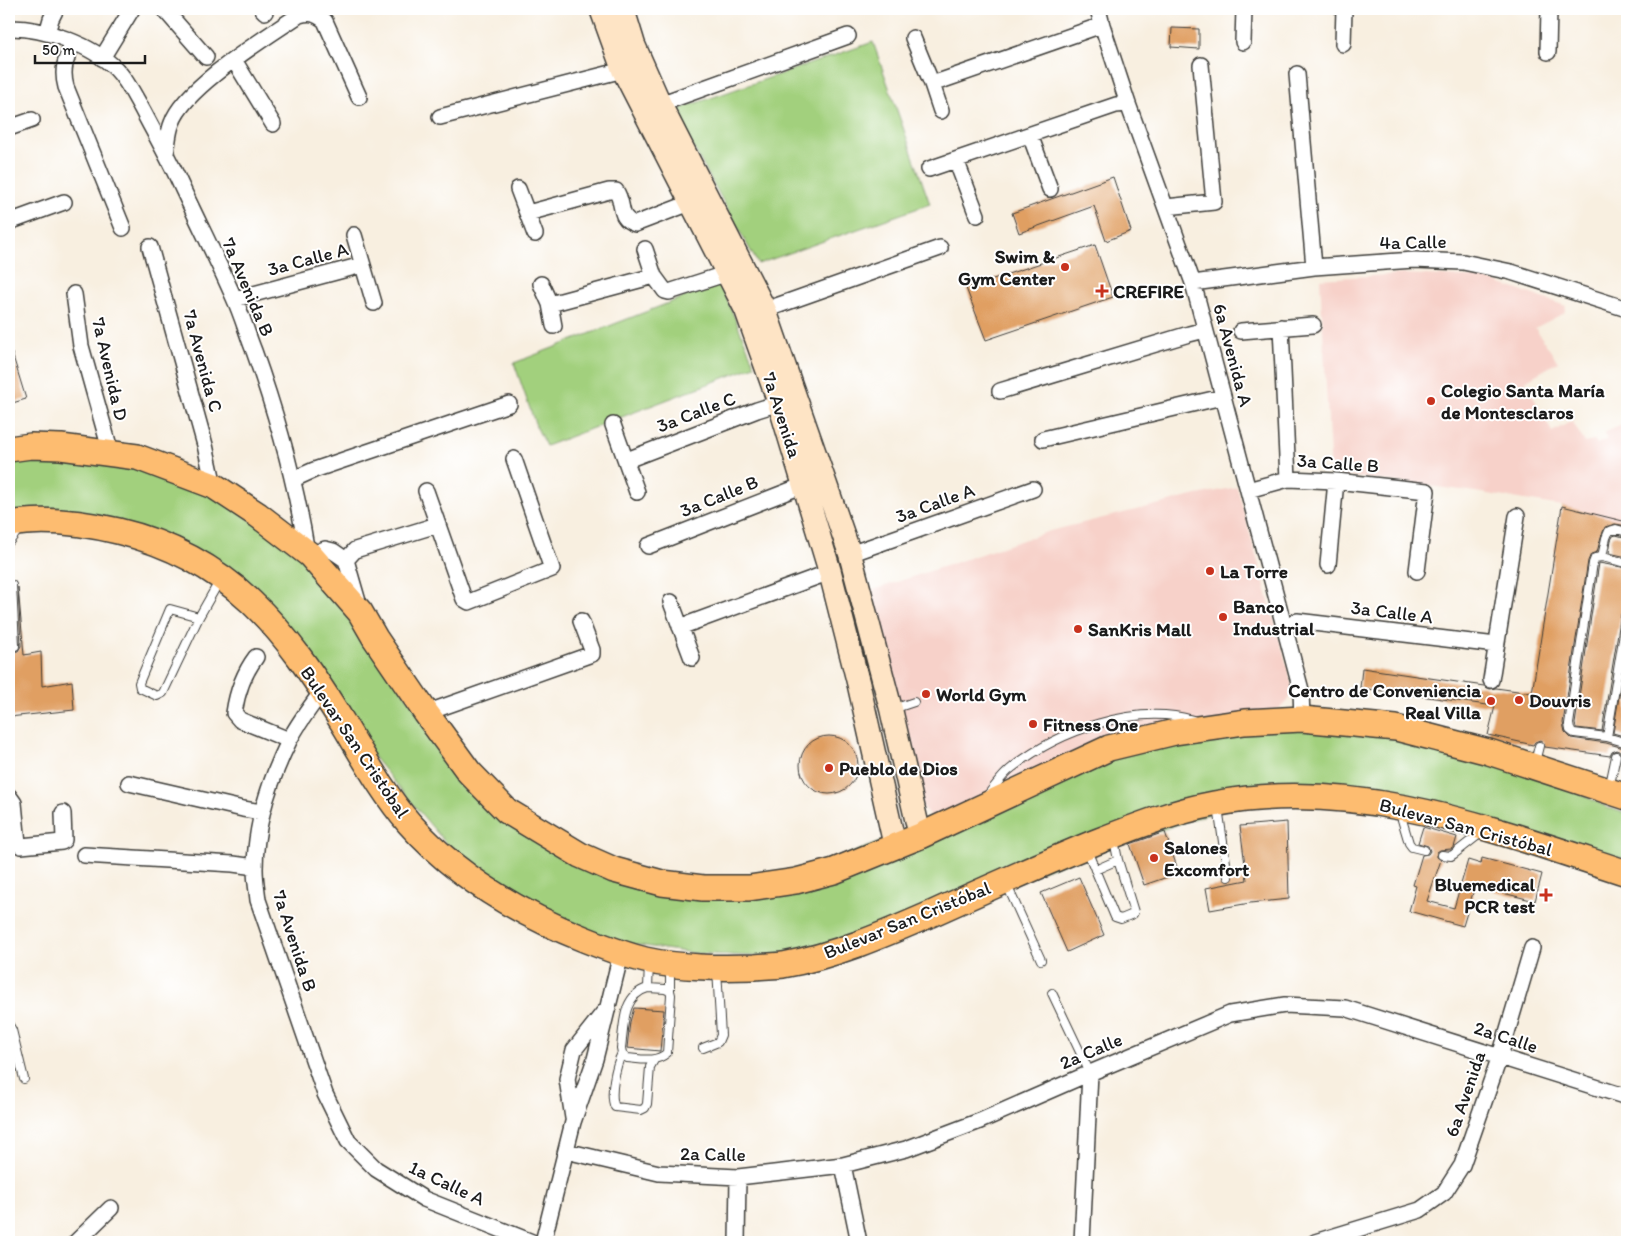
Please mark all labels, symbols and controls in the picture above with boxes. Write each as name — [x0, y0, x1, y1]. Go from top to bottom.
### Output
scale bar — [35, 32, 145, 64]
text: 50 m — [42, 41, 75, 59]
street label: 4a Calle — [1379, 230, 1447, 254]
street label: 7a Avenida B — [217, 234, 279, 340]
street label: 3a Calle A — [265, 237, 351, 281]
place label: Swim & Gym Center — [958, 245, 1056, 290]
marker: Swim & Gym Center — [1059, 261, 1071, 273]
place label: CREFIRE — [1113, 280, 1185, 303]
marker: CREFIRE — [1095, 284, 1109, 298]
street label: 6a Avenida A — [1208, 301, 1258, 409]
street label: 7a Avenida C — [178, 307, 228, 415]
street label: 7a Avenida D — [87, 315, 133, 423]
street label: 7a Avenida — [757, 369, 807, 461]
place label: Colegio Santa María de Montesclaros — [1441, 379, 1605, 424]
street label: 3a Calle C — [653, 386, 739, 438]
marker: Colegio Santa María de Montesclaros — [1425, 395, 1437, 407]
street label: 3a Calle B — [1296, 449, 1380, 477]
street label: 3a Calle B — [677, 470, 761, 522]
street label: 3a Calle A — [892, 478, 978, 528]
place label: La Torre — [1220, 560, 1288, 583]
marker: La Torre — [1204, 565, 1216, 577]
place label: Banco Industrial — [1233, 595, 1315, 640]
street label: 3a Calle A — [1350, 596, 1434, 628]
marker: Banco Industrial — [1217, 611, 1229, 623]
place label: SanKris Mall — [1088, 618, 1192, 641]
marker: SanKris Mall — [1072, 623, 1084, 635]
street label: Bulevar San Cristóbal — [296, 662, 415, 823]
place label: Centro de Conveniencia Real Villa — [1288, 679, 1482, 724]
place label: World Gym — [936, 683, 1027, 706]
marker: World Gym — [920, 688, 932, 700]
place label: Douvris — [1529, 689, 1591, 712]
marker: Douvris — [1513, 694, 1525, 706]
marker: Centro de Conveniencia Real Villa — [1485, 695, 1497, 707]
place label: Fitness One — [1043, 713, 1138, 736]
marker: Fitness One — [1027, 718, 1039, 730]
place label: Pueblo de Dios — [839, 757, 958, 780]
marker: Pueblo de Dios — [823, 762, 835, 774]
street label: Bulevar San Cristóbal — [1377, 793, 1556, 861]
place label: Salones Excomfort — [1164, 836, 1249, 881]
marker: Salones Excomfort — [1148, 852, 1160, 864]
place label: Bluemedical PCR test — [1435, 873, 1536, 918]
street label: Bulevar San Cristóbal — [820, 876, 994, 964]
street label: 7a Avenida B — [268, 887, 322, 995]
marker: Bluemedical PCR test — [1539, 888, 1553, 902]
street label: 2a Calle — [1471, 1016, 1541, 1058]
street label: 2a Calle — [1056, 1028, 1126, 1074]
street label: 6a Avenida — [1440, 1048, 1490, 1140]
street label: 2a Calle — [680, 1142, 746, 1166]
street label: 1a Calle A — [405, 1155, 489, 1211]

